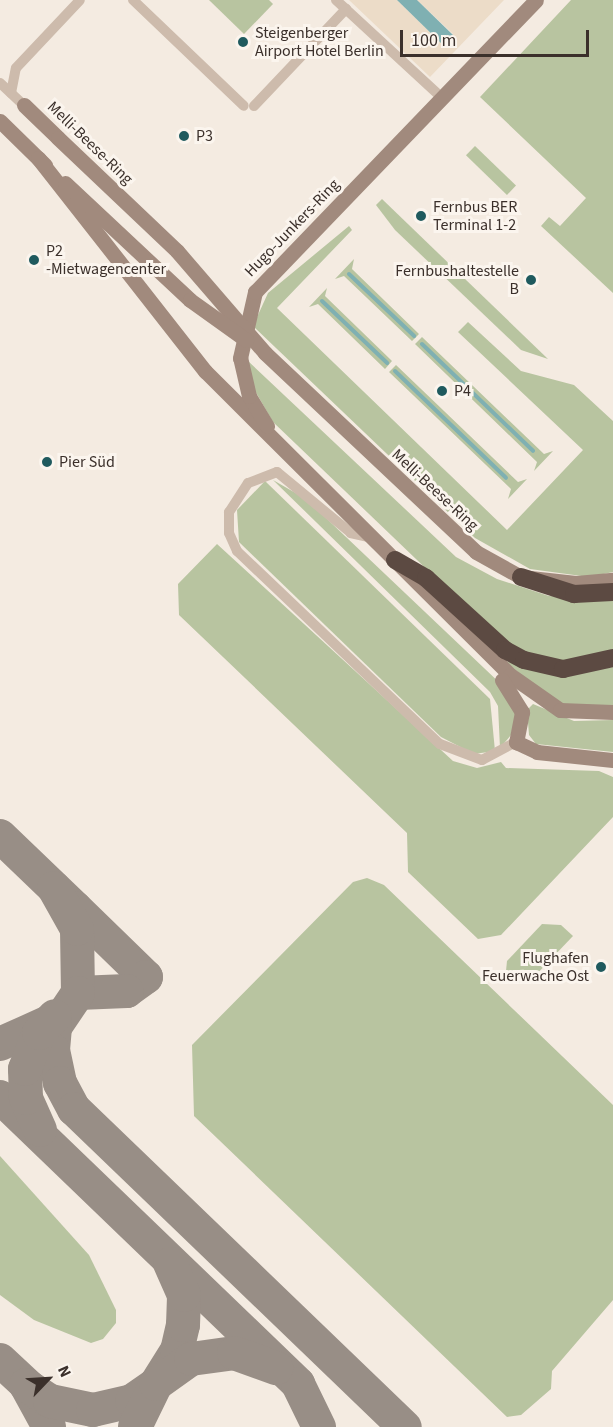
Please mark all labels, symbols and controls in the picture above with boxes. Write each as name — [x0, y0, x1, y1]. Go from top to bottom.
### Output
scale bar — [403, 18, 592, 56]
place label: Steigenberger Airport Hotel Berlin — [255, 23, 384, 61]
text: 100 m — [411, 28, 456, 53]
marker: Steigenberger Airport Hotel Berlin — [236, 35, 250, 49]
street label: Melli-Beese-Ring — [43, 97, 137, 189]
place label: P3 — [196, 126, 213, 146]
marker: P3 — [177, 129, 191, 143]
street label: Hugo-Junkers-Ring — [241, 175, 343, 281]
place label: Fernbus BER Terminal 1-2 — [433, 197, 517, 235]
marker: Fernbus BER Terminal 1-2 — [414, 209, 428, 223]
place label: P2 -Mietwagencenter — [46, 241, 166, 279]
marker: P2 -Mietwagencenter — [27, 253, 41, 267]
place label: Fernbushaltestelle B — [395, 261, 519, 299]
marker: Fernbushaltestelle B — [524, 273, 538, 287]
place label: P4 — [454, 381, 471, 401]
marker: P4 — [435, 384, 449, 398]
street label: Melli-Beese-Ring — [388, 445, 482, 535]
place label: Pier Süd — [59, 452, 115, 472]
marker: Pier Süd — [40, 455, 54, 469]
place label: Flughafen Feuerwache Ost — [482, 948, 589, 986]
marker: Flughafen Feuerwache Ost — [594, 960, 608, 974]
north arrow — [18, 1349, 78, 1409]
text: N — [52, 1362, 77, 1381]

